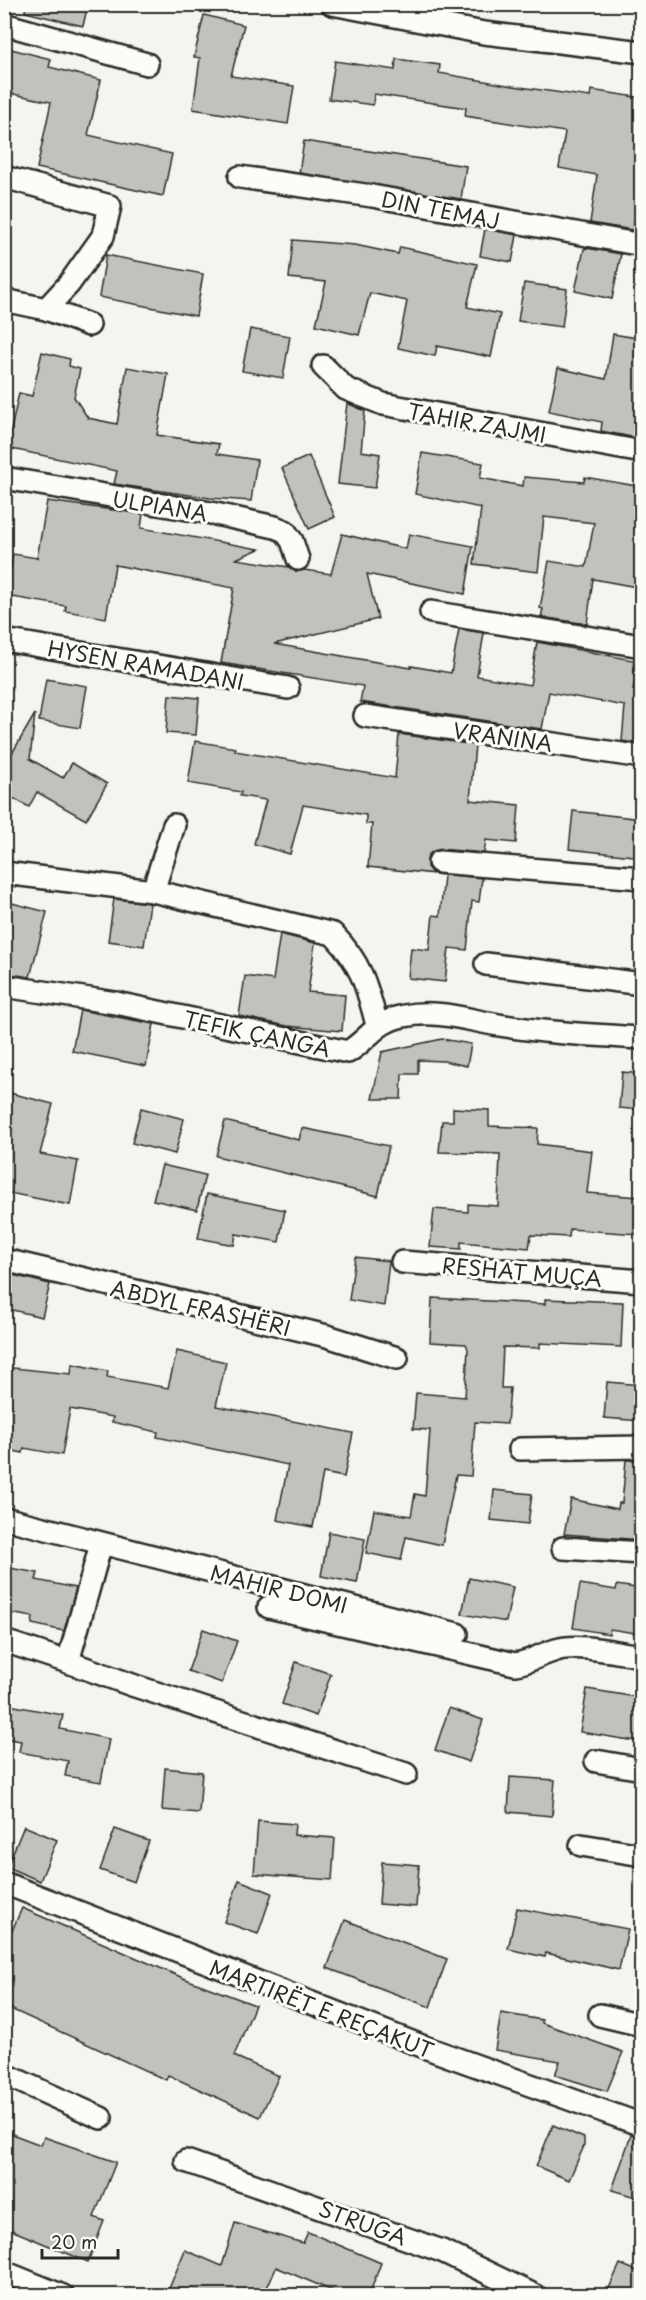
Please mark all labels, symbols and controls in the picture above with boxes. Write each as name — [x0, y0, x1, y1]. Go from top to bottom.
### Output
street label: DIN TEMAJ — [379, 182, 503, 236]
street label: TAHIR ZAJMI — [405, 394, 549, 450]
street label: ULPIANA — [110, 482, 210, 528]
street label: HYSEN RAMADANI — [45, 631, 247, 697]
street label: VRANINA — [451, 713, 555, 759]
street label: TEFIK ÇANGA — [181, 1002, 333, 1064]
street label: RESHAT MUÇA — [441, 1248, 603, 1294]
street label: ABDYL FRASHËRI — [108, 1271, 294, 1343]
street label: MAHIR DOMI — [207, 1556, 351, 1620]
street label: MARTIRËT E REÇAKUT — [205, 1950, 439, 2066]
street label: STRUGA — [315, 2191, 411, 2253]
scale bar — [42, 2222, 118, 2260]
text: 20 m — [51, 2228, 97, 2255]

